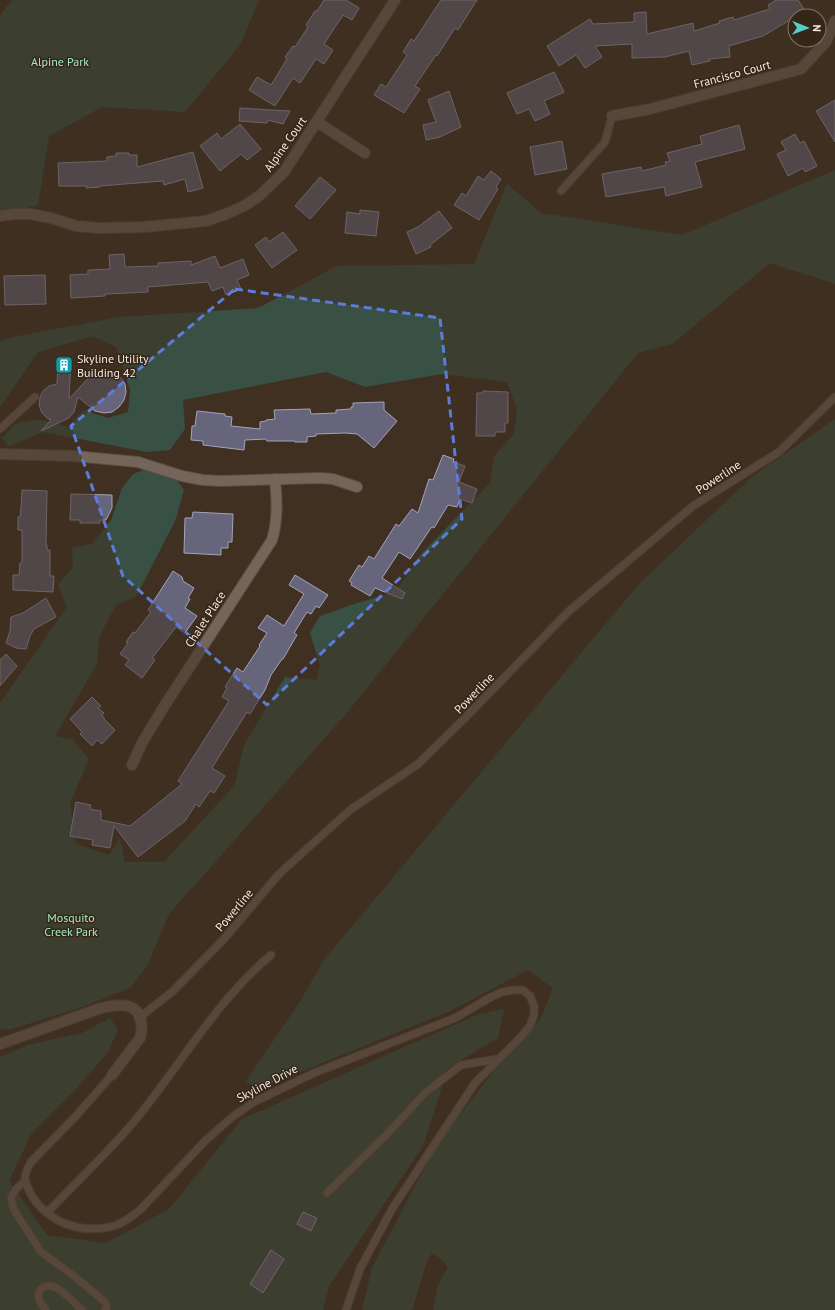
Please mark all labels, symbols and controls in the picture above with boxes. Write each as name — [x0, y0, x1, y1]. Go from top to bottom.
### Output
north arrow — [787, 8, 827, 48]
text: N — [810, 24, 824, 32]
park label: Alpine Park — [31, 54, 89, 69]
street label: Francisco Court — [692, 57, 772, 91]
street label: Alpine Court — [261, 114, 309, 174]
place label: Skyline Utility Building 42 — [77, 351, 149, 380]
building icon: Skyline Utility Building 42 — [54, 355, 74, 375]
street label: Powerline — [693, 457, 743, 497]
street label: Chalet Place — [181, 588, 229, 650]
street label: Powerline — [451, 670, 497, 716]
street label: Powerline — [212, 886, 256, 934]
park label: Mosquito Creek Park — [44, 910, 98, 939]
street label: Skyline Drive — [234, 1061, 300, 1105]

